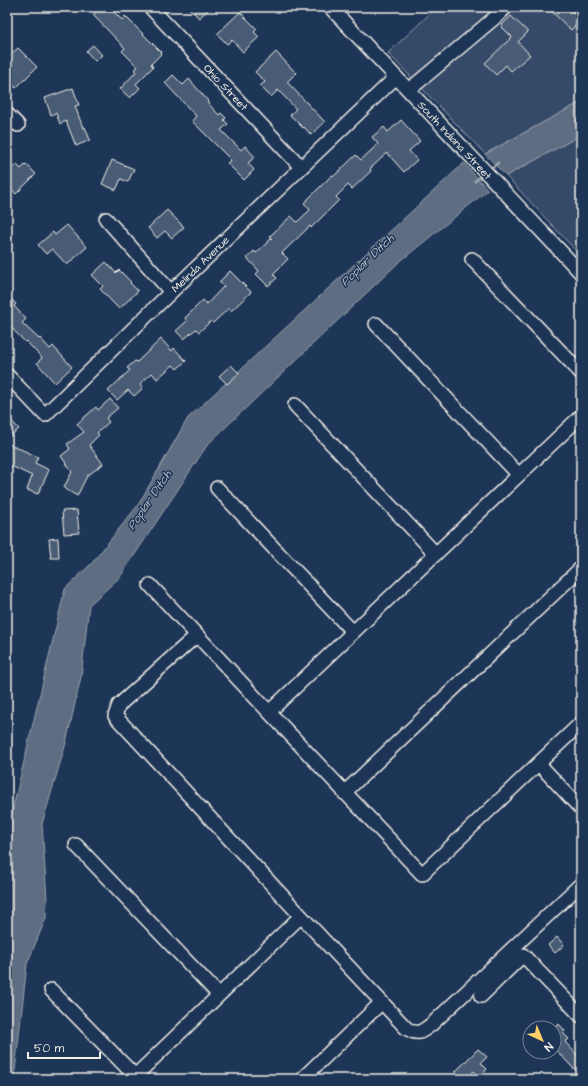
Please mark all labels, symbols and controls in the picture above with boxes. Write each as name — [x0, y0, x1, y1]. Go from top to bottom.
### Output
street label: Ohio Street — [200, 61, 252, 114]
street label: South Indiana Street — [414, 98, 495, 183]
water label: Poplar Ditch — [337, 230, 399, 290]
street label: Melinda Avenue — [168, 233, 233, 296]
water label: Poplar Ditch — [123, 466, 176, 533]
north arrow — [522, 1020, 562, 1060]
scale bar — [28, 1034, 100, 1060]
text: N — [541, 1039, 556, 1055]
text: 50 m — [34, 1040, 65, 1057]

